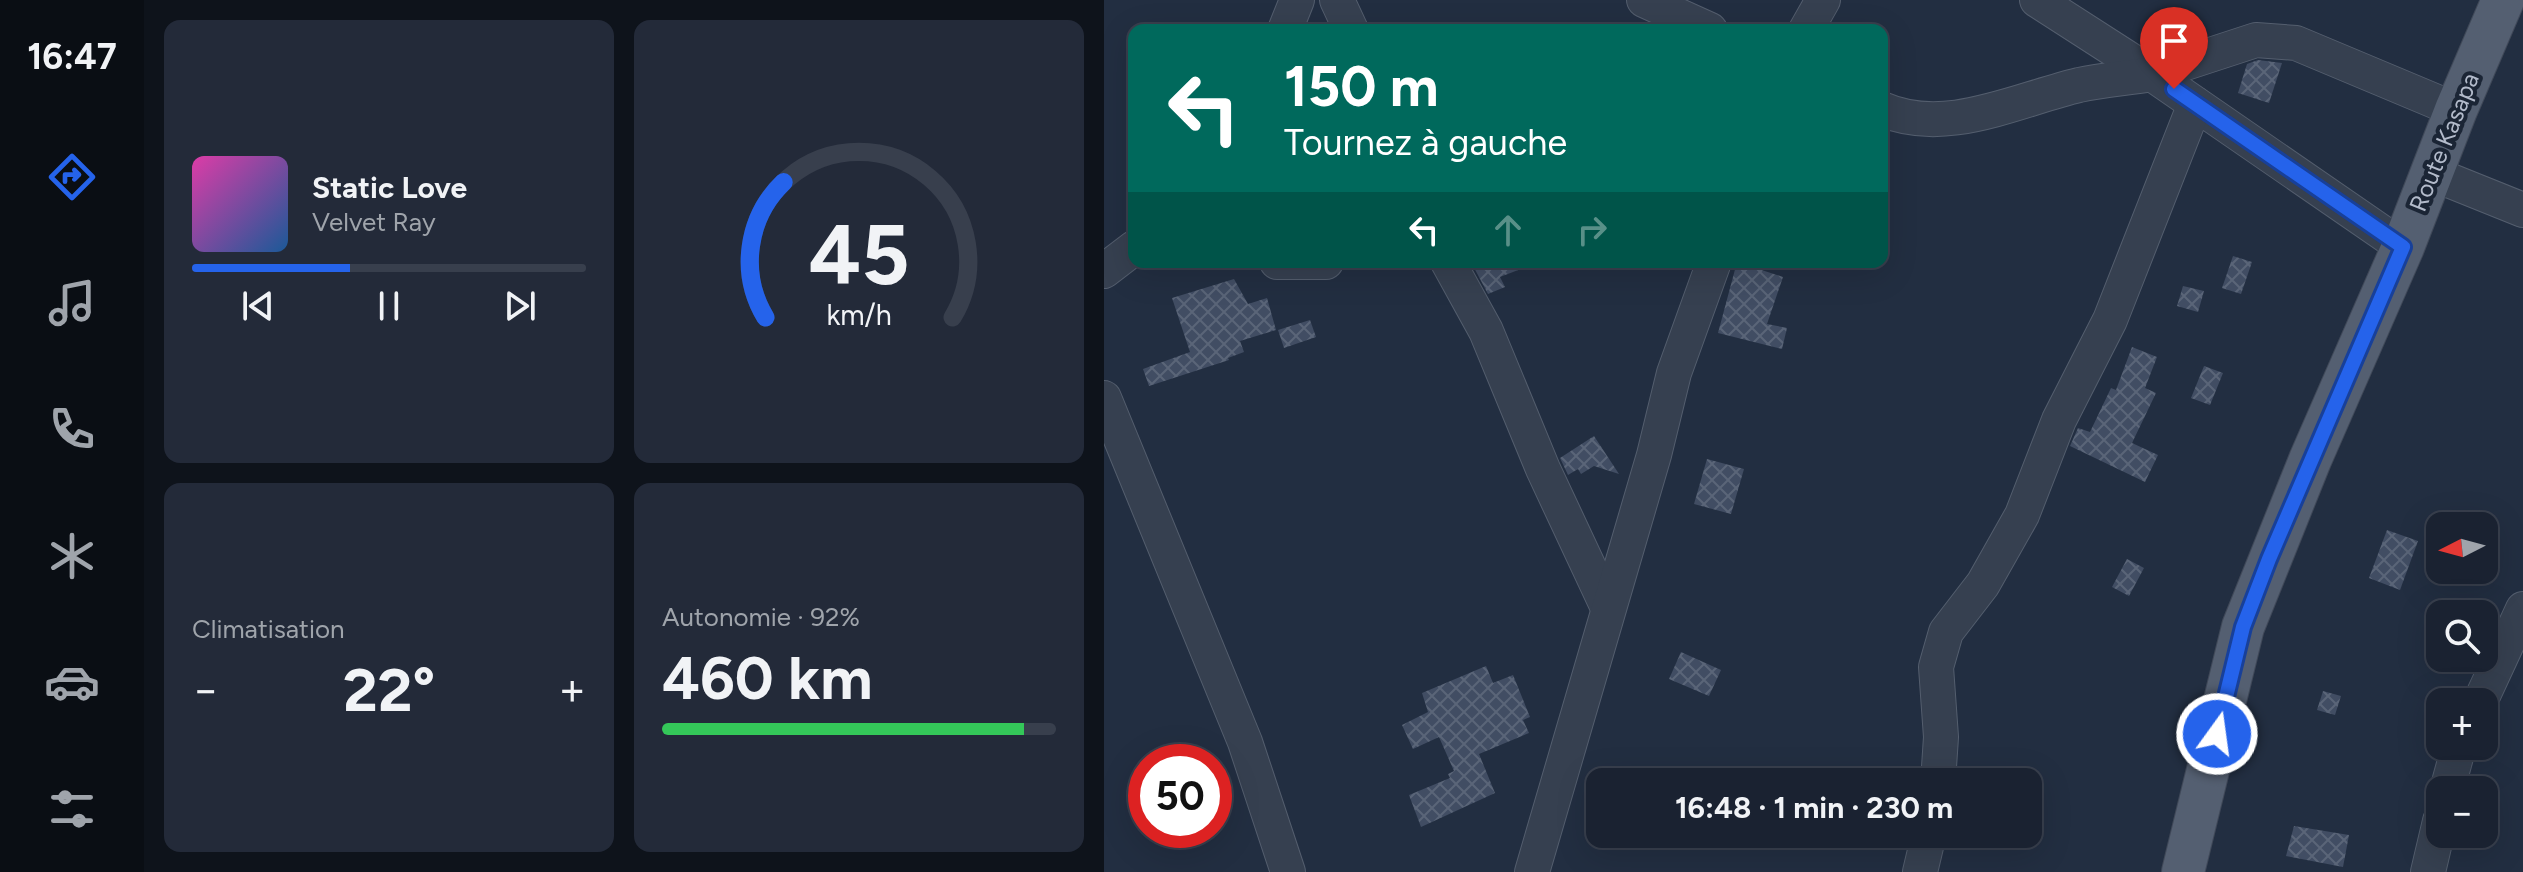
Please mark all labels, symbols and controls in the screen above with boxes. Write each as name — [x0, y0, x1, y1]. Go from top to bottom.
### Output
pin — [2140, 7, 2208, 89]
icon: arrive — [2152, 19, 2196, 63]
text: 16:47 — [27, 35, 117, 78]
text: 150 m — [1284, 53, 1439, 120]
icon: left — [1152, 56, 1256, 160]
street label: Route Kasapa — [2403, 68, 2485, 216]
text: Tournez à gauche — [1284, 121, 1567, 164]
icon: directions — [44, 149, 100, 205]
text: Static Love — [312, 169, 467, 206]
text: 45 — [809, 204, 909, 304]
text: Velvet Ray — [312, 206, 436, 238]
icon: left — [1402, 208, 1446, 252]
icon: ahead — [1486, 208, 1530, 252]
icon: right — [1570, 208, 1614, 252]
icon: music — [44, 275, 100, 331]
icon: previous — [236, 284, 280, 328]
icon: pause — [367, 284, 411, 328]
icon: next — [498, 284, 542, 328]
text: km/h — [826, 298, 892, 332]
icon: phone — [44, 401, 100, 457]
north arrow — [2426, 512, 2498, 584]
map controls — [2426, 512, 2498, 848]
icon: climate — [44, 528, 100, 584]
button: search — [2426, 600, 2498, 672]
text: Autonomie · 92% — [662, 601, 860, 633]
text: Climatisation — [192, 613, 345, 645]
text: 460 km — [662, 642, 873, 714]
icon: car — [44, 654, 100, 710]
text: 22° — [343, 654, 435, 726]
text: − — [192, 663, 219, 716]
text: + — [559, 663, 586, 716]
button: + — [2426, 688, 2498, 760]
position arrow — [2175, 692, 2259, 776]
speed limit sign: 50 — [1128, 744, 1232, 848]
button: − — [2426, 776, 2498, 848]
icon: filters — [44, 781, 100, 837]
text: 16:48 · 1 min · 230 m — [1675, 789, 1953, 826]

